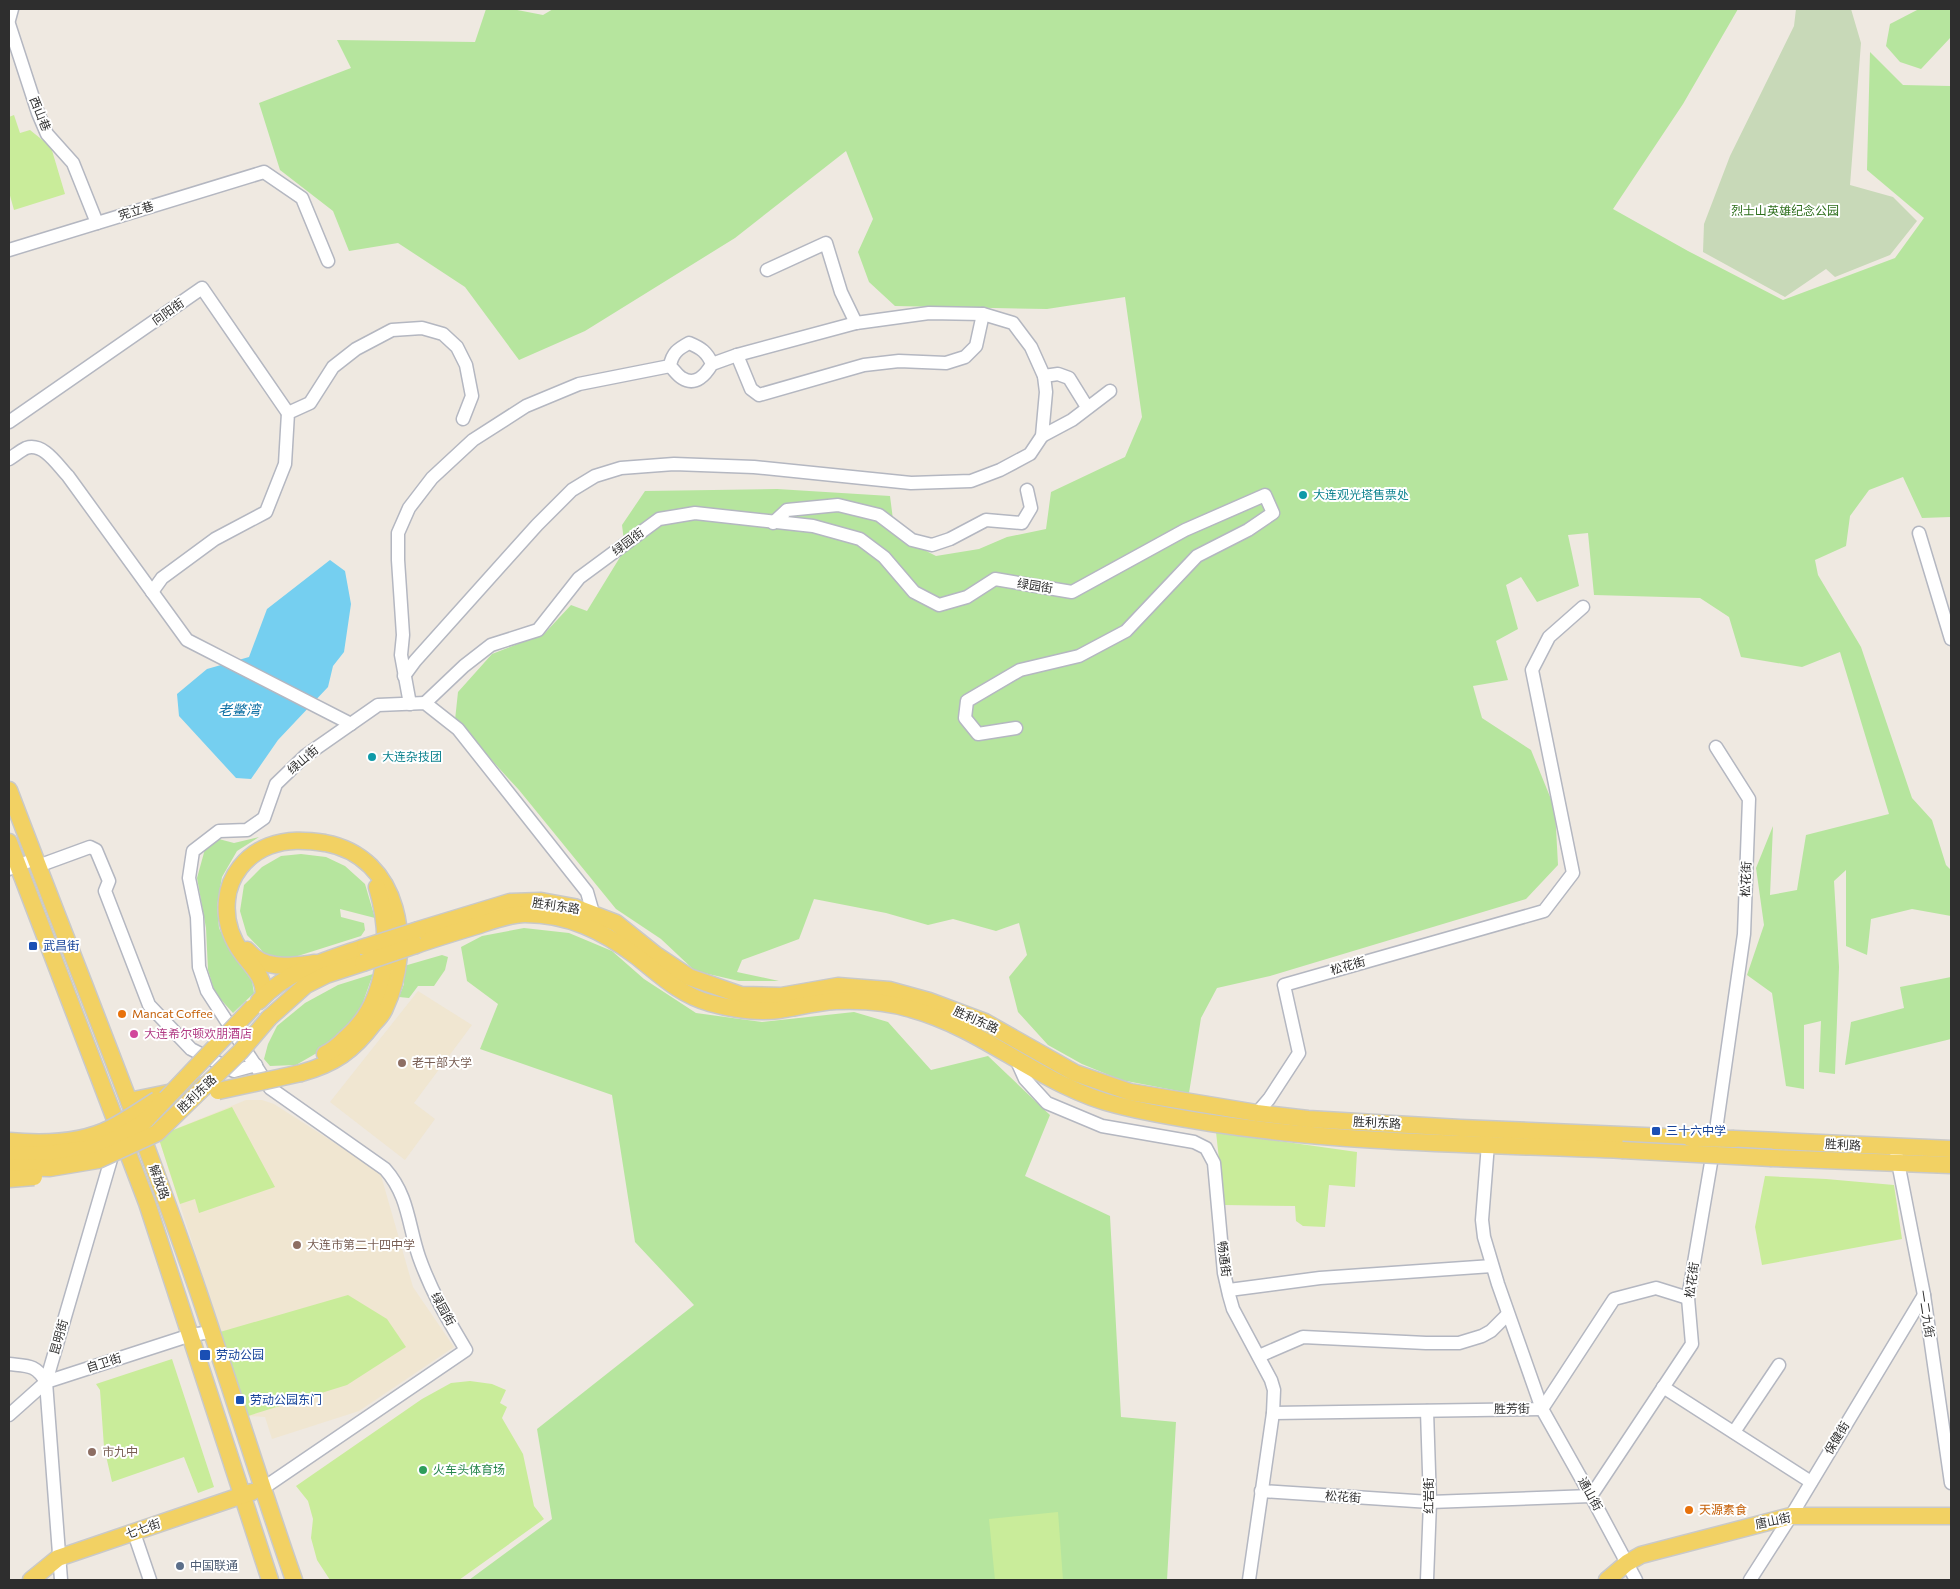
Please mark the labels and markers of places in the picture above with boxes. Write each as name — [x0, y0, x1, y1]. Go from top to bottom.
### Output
place label: 大连观光塔售票处 — [1313, 487, 1409, 501]
marker: 大连观光塔售票处 — [1297, 489, 1309, 501]
place label: 大连杂技团 — [382, 749, 442, 763]
marker: 大连杂技团 — [366, 751, 378, 763]
place label: 武昌街 — [43, 938, 79, 952]
marker: 武昌街 — [27, 940, 39, 952]
place label: Mancat Coffee — [132, 1006, 213, 1020]
marker: Mancat Coffee — [116, 1008, 128, 1020]
place label: 大连希尔顿欢朋酒店 — [144, 1026, 252, 1040]
marker: 大连希尔顿欢朋酒店 — [128, 1028, 140, 1040]
place label: 老干部大学 — [412, 1055, 472, 1069]
marker: 老干部大学 — [396, 1057, 408, 1069]
place label: 三十六中学 — [1666, 1123, 1726, 1137]
marker: 三十六中学 — [1650, 1125, 1662, 1137]
place label: 大连市第二十四中学 — [307, 1237, 415, 1251]
marker: 大连市第二十四中学 — [291, 1239, 303, 1251]
place label: 劳动公园 — [216, 1347, 264, 1361]
marker: 劳动公园 — [198, 1348, 212, 1362]
place label: 劳动公园东门 — [250, 1392, 322, 1406]
marker: 劳动公园东门 — [234, 1394, 246, 1406]
place label: 市九中 — [102, 1444, 138, 1458]
marker: 市九中 — [86, 1446, 98, 1458]
place label: 火车头体育场 — [433, 1462, 505, 1476]
marker: 火车头体育场 — [417, 1464, 429, 1476]
place label: 天源素食 — [1699, 1502, 1747, 1516]
marker: 天源素食 — [1683, 1504, 1695, 1516]
place label: 中国联通 — [190, 1558, 238, 1572]
marker: 中国联通 — [174, 1560, 186, 1572]

